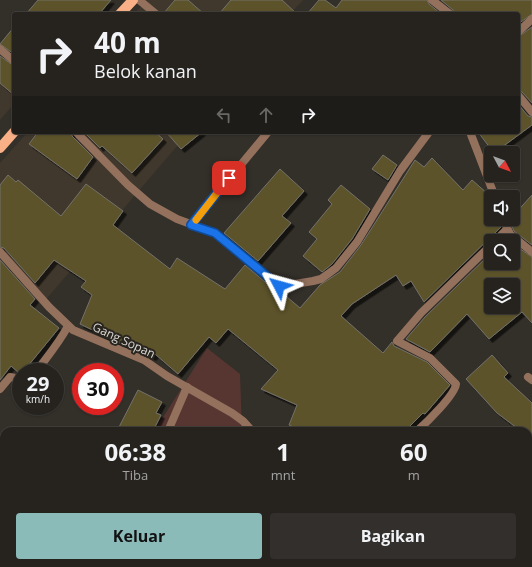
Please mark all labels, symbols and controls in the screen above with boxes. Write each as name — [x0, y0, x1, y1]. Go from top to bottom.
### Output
text: 40 m — [94, 23, 161, 61]
icon: right — [28, 28, 80, 80]
text: Belok kanan — [94, 59, 197, 83]
icon: left — [213, 104, 235, 126]
icon: ahead — [255, 104, 277, 126]
icon: right — [297, 104, 319, 126]
north arrow — [484, 146, 520, 182]
map controls — [484, 146, 520, 314]
pin — [212, 161, 246, 195]
icon: arrive — [218, 167, 240, 189]
button: sound — [484, 190, 520, 226]
button: search — [484, 234, 520, 270]
position arrow — [258, 265, 300, 307]
button: layers — [484, 278, 520, 314]
street label: Gang Sopan — [90, 318, 158, 362]
speed limit sign: 30 — [72, 363, 124, 415]
text: 29 — [27, 370, 49, 397]
text: km/h — [26, 392, 50, 406]
text: 06:38 — [105, 435, 166, 468]
text: 1 — [276, 435, 290, 468]
text: 60 — [400, 435, 427, 468]
text: Tiba — [123, 466, 148, 484]
text: mnt — [271, 466, 295, 484]
text: m — [408, 466, 420, 484]
button: Keluar — [16, 513, 262, 559]
button: Bagikan — [270, 513, 516, 559]

